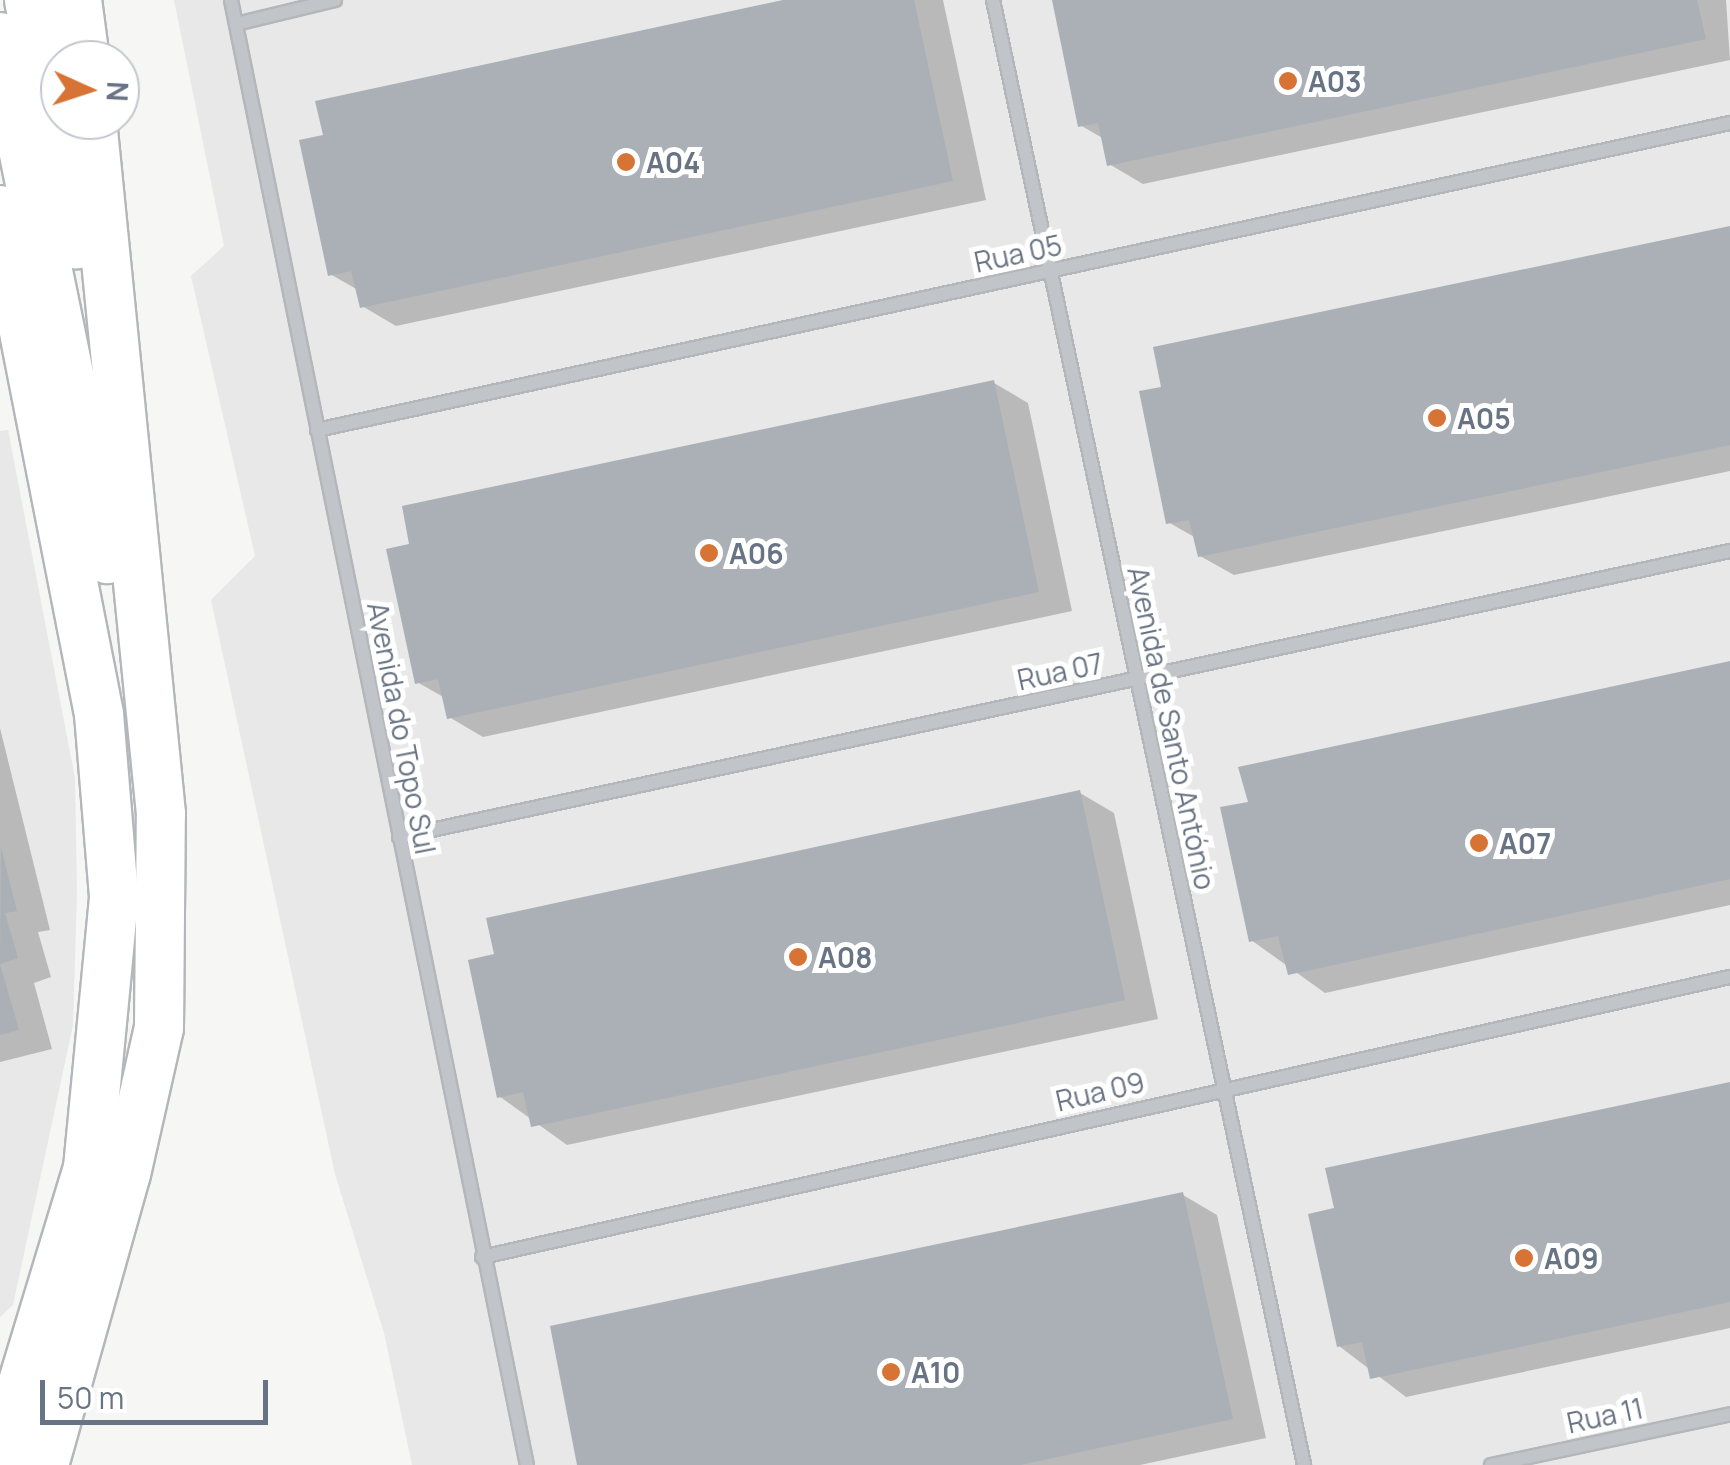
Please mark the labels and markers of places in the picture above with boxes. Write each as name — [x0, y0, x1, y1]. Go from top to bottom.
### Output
place label: A03 — [1308, 64, 1361, 98]
marker: A03 — [1277, 70, 1299, 92]
place label: A04 — [646, 145, 700, 179]
marker: A04 — [615, 151, 637, 173]
place label: A05 — [1457, 401, 1511, 435]
marker: A05 — [1426, 407, 1448, 429]
place label: A06 — [729, 536, 784, 570]
marker: A06 — [698, 542, 720, 564]
place label: A07 — [1499, 826, 1551, 860]
marker: A07 — [1468, 832, 1490, 854]
place label: A08 — [818, 940, 872, 974]
marker: A08 — [787, 946, 809, 968]
place label: A09 — [1544, 1241, 1599, 1275]
marker: A09 — [1513, 1247, 1535, 1269]
place label: A10 — [911, 1355, 960, 1389]
marker: A10 — [880, 1361, 902, 1383]

